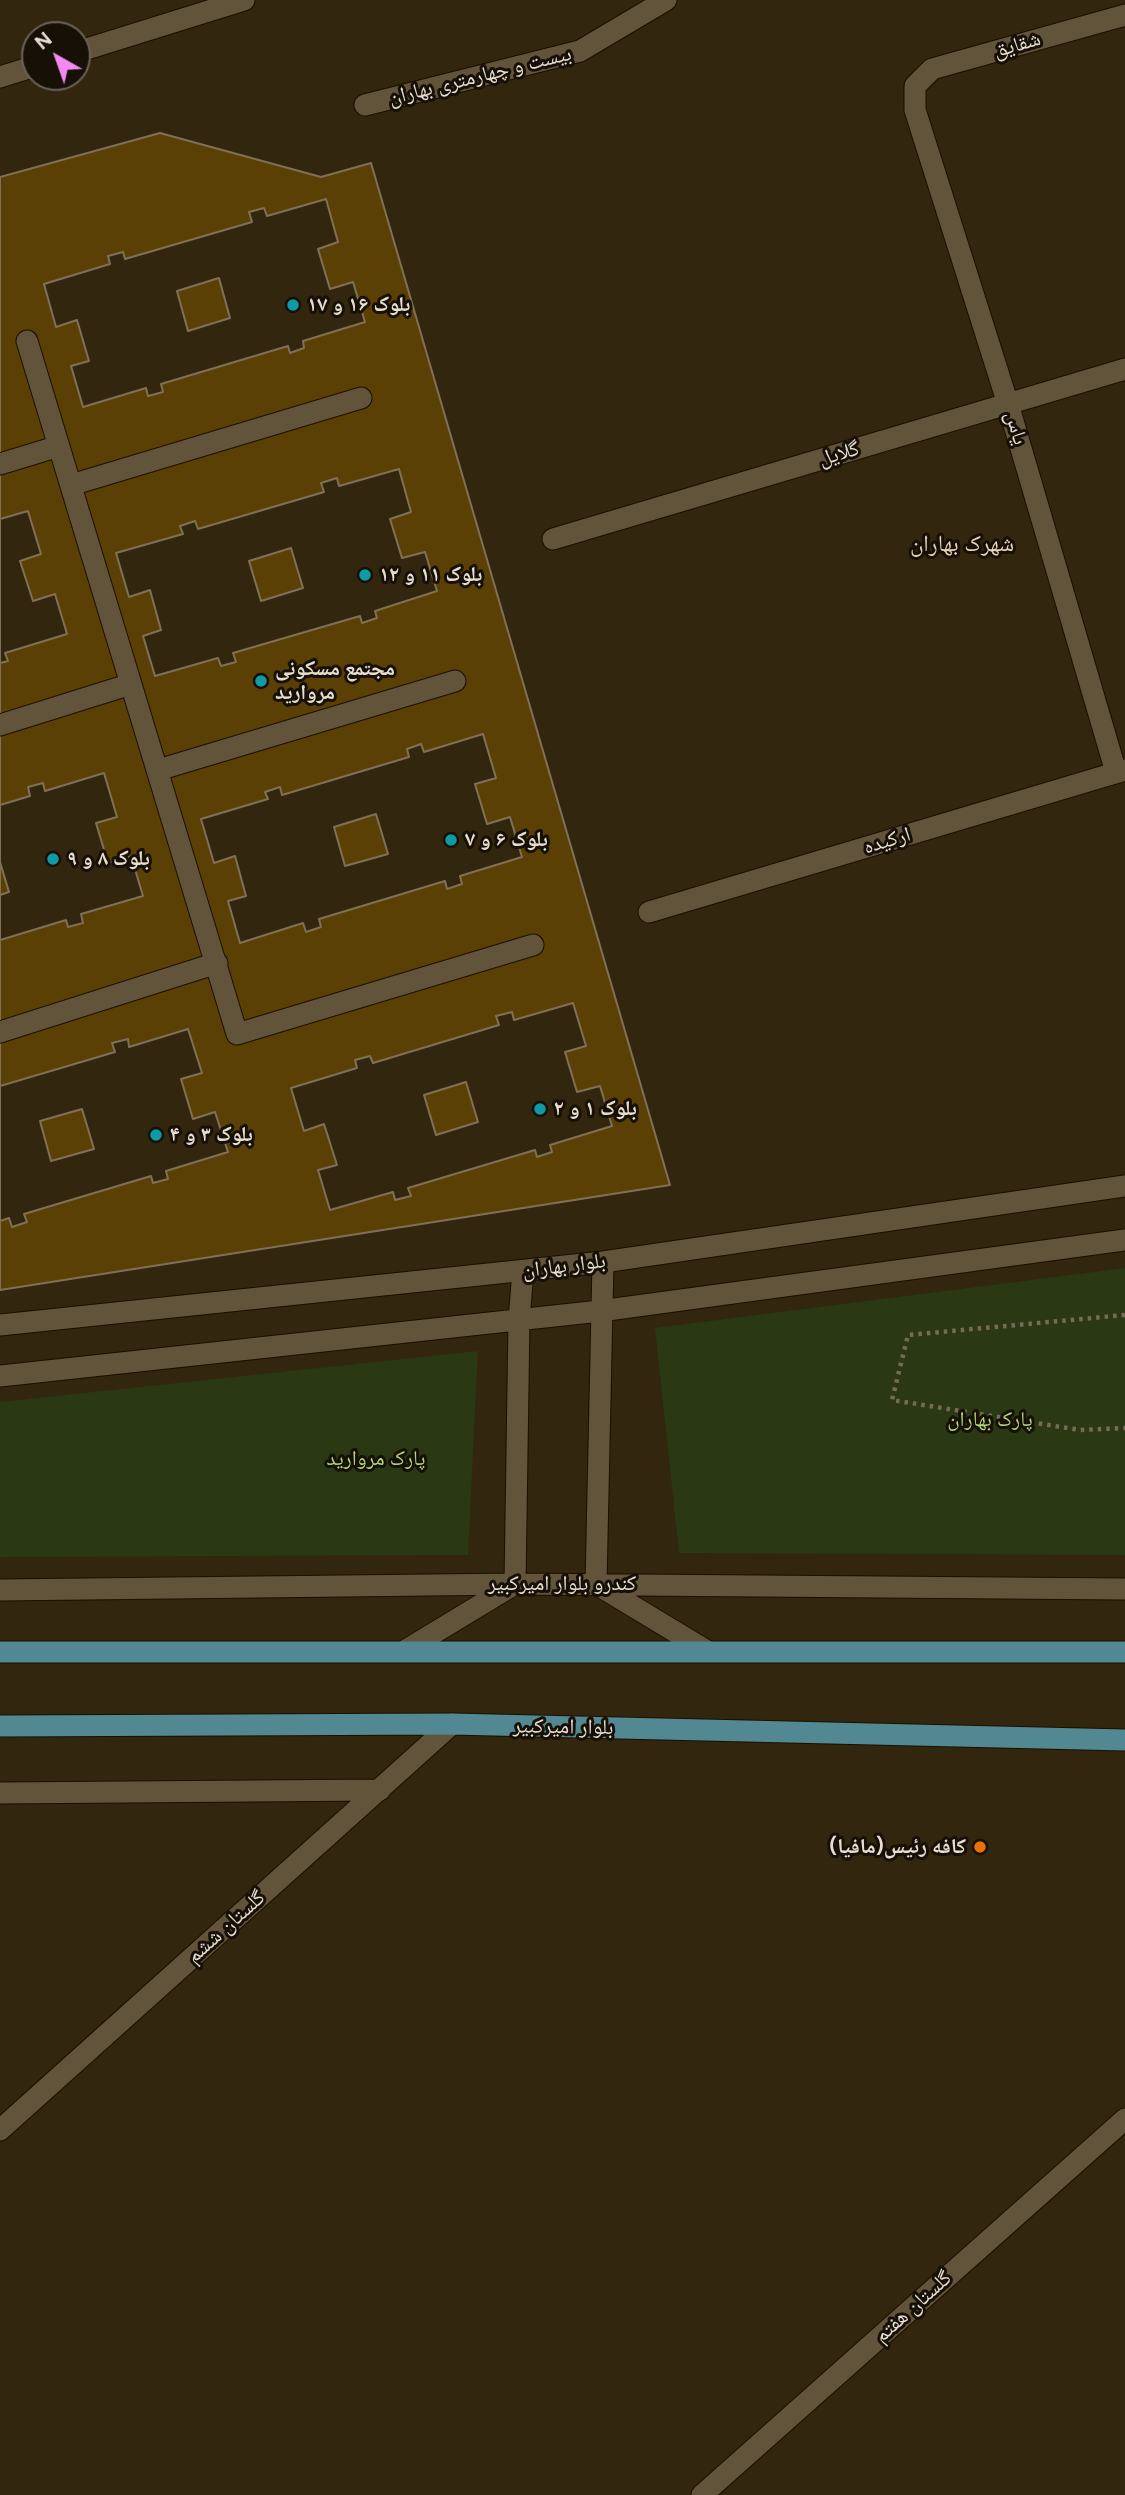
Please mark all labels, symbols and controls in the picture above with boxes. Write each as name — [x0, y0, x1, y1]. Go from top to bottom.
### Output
north arrow — [21, 21, 91, 91]
street label: شقایق — [990, 26, 1044, 64]
text: N — [30, 28, 56, 55]
street label: بیست و چهارمتری بهاران — [386, 41, 574, 111]
place label: بلوک ۱۶ و ۱۷ — [307, 292, 410, 318]
marker: بلوک ۱۶ و ۱۷ — [285, 297, 301, 313]
street label: یاس — [999, 408, 1033, 448]
street label: گلایل — [816, 436, 862, 472]
district label: شهرک بهاران — [910, 530, 1014, 558]
place label: بلوک ۱۱ و ۱۲ — [379, 562, 482, 588]
marker: بلوک ۱۱ و ۱۲ — [357, 567, 373, 583]
place label: مجتمع مسکونی مروارید — [275, 656, 395, 706]
marker: مجتمع مسکونی مروارید — [253, 673, 269, 689]
street label: ارکیده — [860, 822, 914, 860]
place label: بلوک ۶ و ۷ — [465, 827, 548, 853]
marker: بلوک ۶ و ۷ — [443, 832, 459, 848]
place label: بلوک ۸ و ۹ — [67, 846, 150, 872]
marker: بلوک ۸ و ۹ — [45, 851, 61, 867]
place label: بلوک ۱ و ۲ — [554, 1096, 637, 1122]
marker: بلوک ۱ و ۲ — [532, 1101, 548, 1117]
place label: بلوک ۳ و ۴ — [170, 1122, 253, 1148]
marker: بلوک ۳ و ۴ — [148, 1127, 164, 1143]
street label: بلوار بهاران — [521, 1248, 607, 1284]
park label: پارک بهاران — [947, 1407, 1033, 1433]
park label: پارک مروارید — [326, 1446, 426, 1472]
street label: کندرو بلوار امیرکبیر — [488, 1571, 636, 1597]
street label: بلوار امیرکبیر — [513, 1714, 613, 1740]
place label: کافه رئیس(مافیا) — [829, 1834, 966, 1860]
marker: کافه رئیس(مافیا) — [972, 1839, 988, 1855]
street label: گلستان ششم — [182, 1885, 270, 1969]
street label: گلستان هفتم — [869, 2266, 957, 2348]

